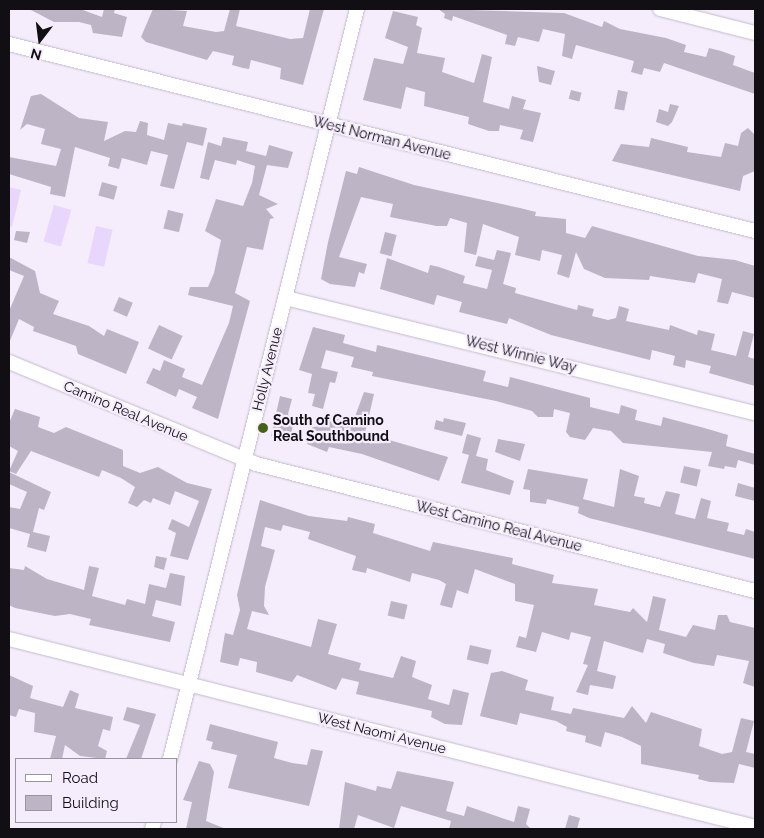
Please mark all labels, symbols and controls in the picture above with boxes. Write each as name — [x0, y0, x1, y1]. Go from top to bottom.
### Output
north arrow — [15, 15, 65, 65]
text: N — [29, 45, 43, 64]
street label: West Norman Avenue — [311, 113, 453, 163]
street label: Holly Avenue — [248, 325, 286, 413]
street label: West Winnie Way — [463, 332, 579, 376]
street label: Camino Real Avenue — [61, 377, 191, 445]
place label: South of Camino Real Southbound — [273, 412, 389, 444]
marker: South of Camino Real Southbound — [257, 422, 269, 434]
street label: West Camino Real Avenue — [414, 497, 584, 555]
street label: West Naomi Avenue — [316, 709, 448, 757]
legend — [15, 758, 178, 823]
text: Road — [62, 769, 98, 787]
text: Building — [62, 794, 119, 812]

